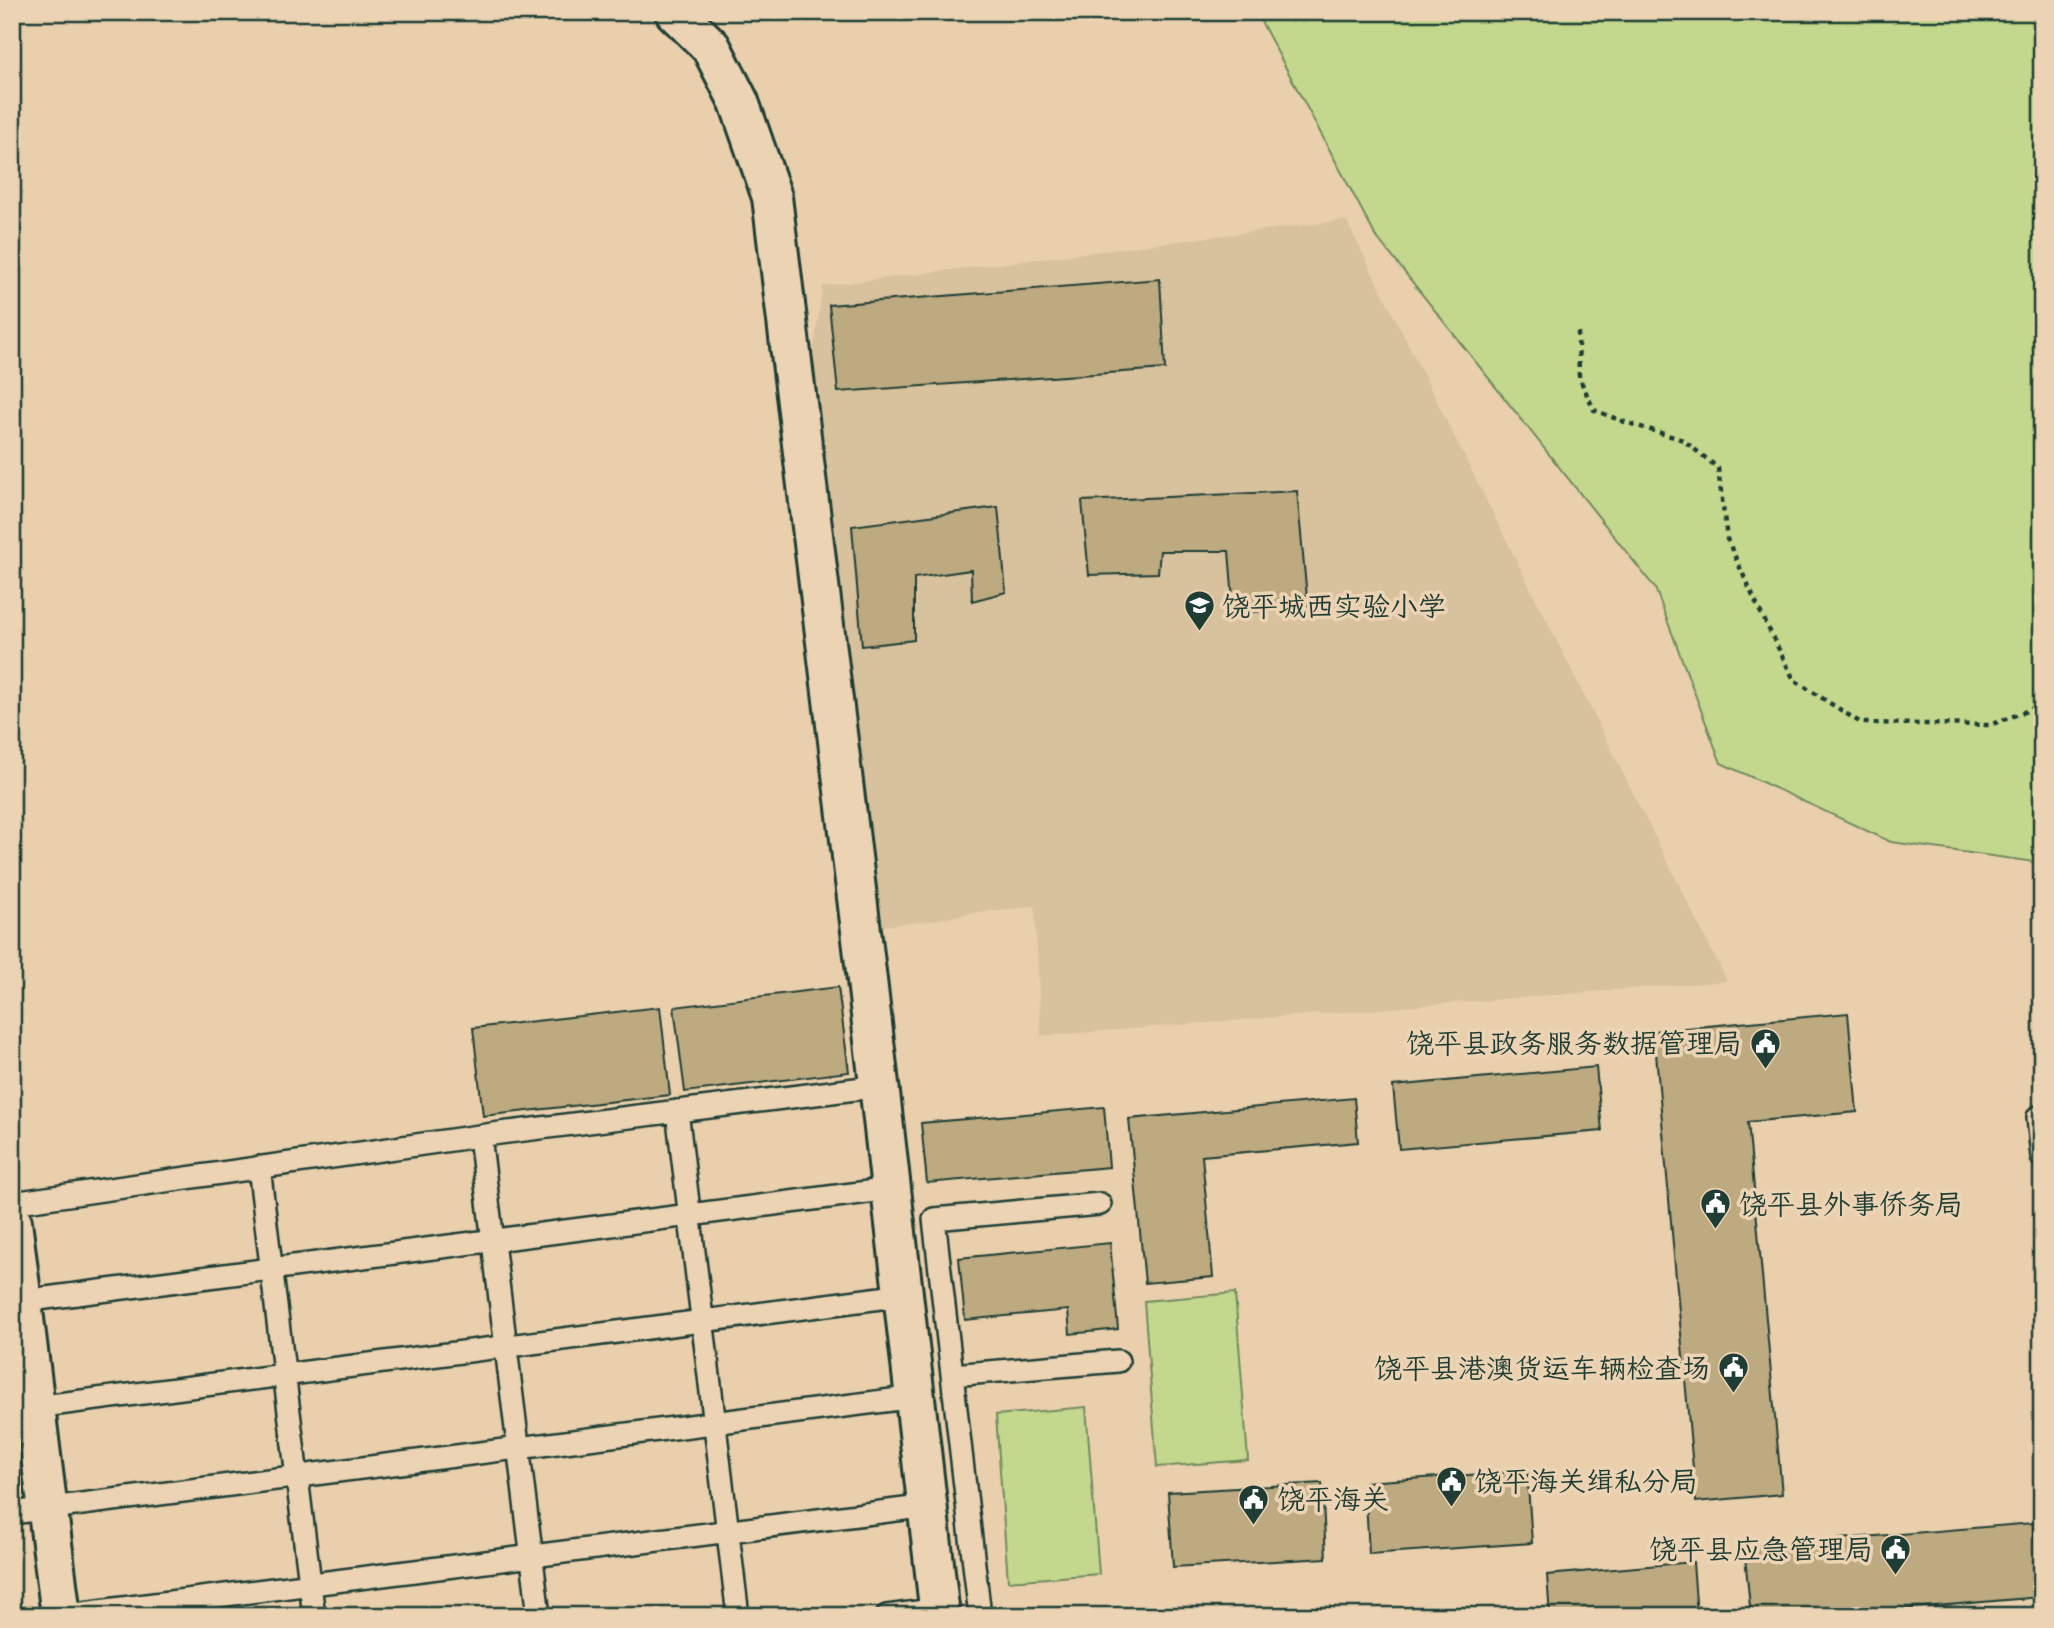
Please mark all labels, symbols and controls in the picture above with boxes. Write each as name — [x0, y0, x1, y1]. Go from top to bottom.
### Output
school or university icon: 饶平城西实验小学 — [1182, 589, 1216, 633]
place label: 饶平城西实验小学 — [1222, 589, 1446, 630]
place label: 饶平县政务服务数据管理局 — [1406, 1026, 1742, 1067]
public building icon: 饶平县政务服务数据管理局 — [1748, 1026, 1782, 1070]
public building icon: 饶平县外事侨务局 — [1699, 1187, 1733, 1231]
place label: 饶平县外事侨务局 — [1739, 1187, 1963, 1228]
place label: 饶平县港澳货运车辆检查场 — [1374, 1351, 1710, 1392]
public building icon: 饶平县港澳货运车辆检查场 — [1716, 1351, 1750, 1395]
public building icon: 饶平海关缉私分局 — [1434, 1464, 1468, 1508]
place label: 饶平海关缉私分局 — [1474, 1464, 1698, 1505]
public building icon: 饶平海关 — [1237, 1482, 1271, 1526]
place label: 饶平海关 — [1277, 1482, 1389, 1523]
place label: 饶平县应急管理局 — [1649, 1532, 1873, 1573]
public building icon: 饶平县应急管理局 — [1879, 1532, 1913, 1576]

